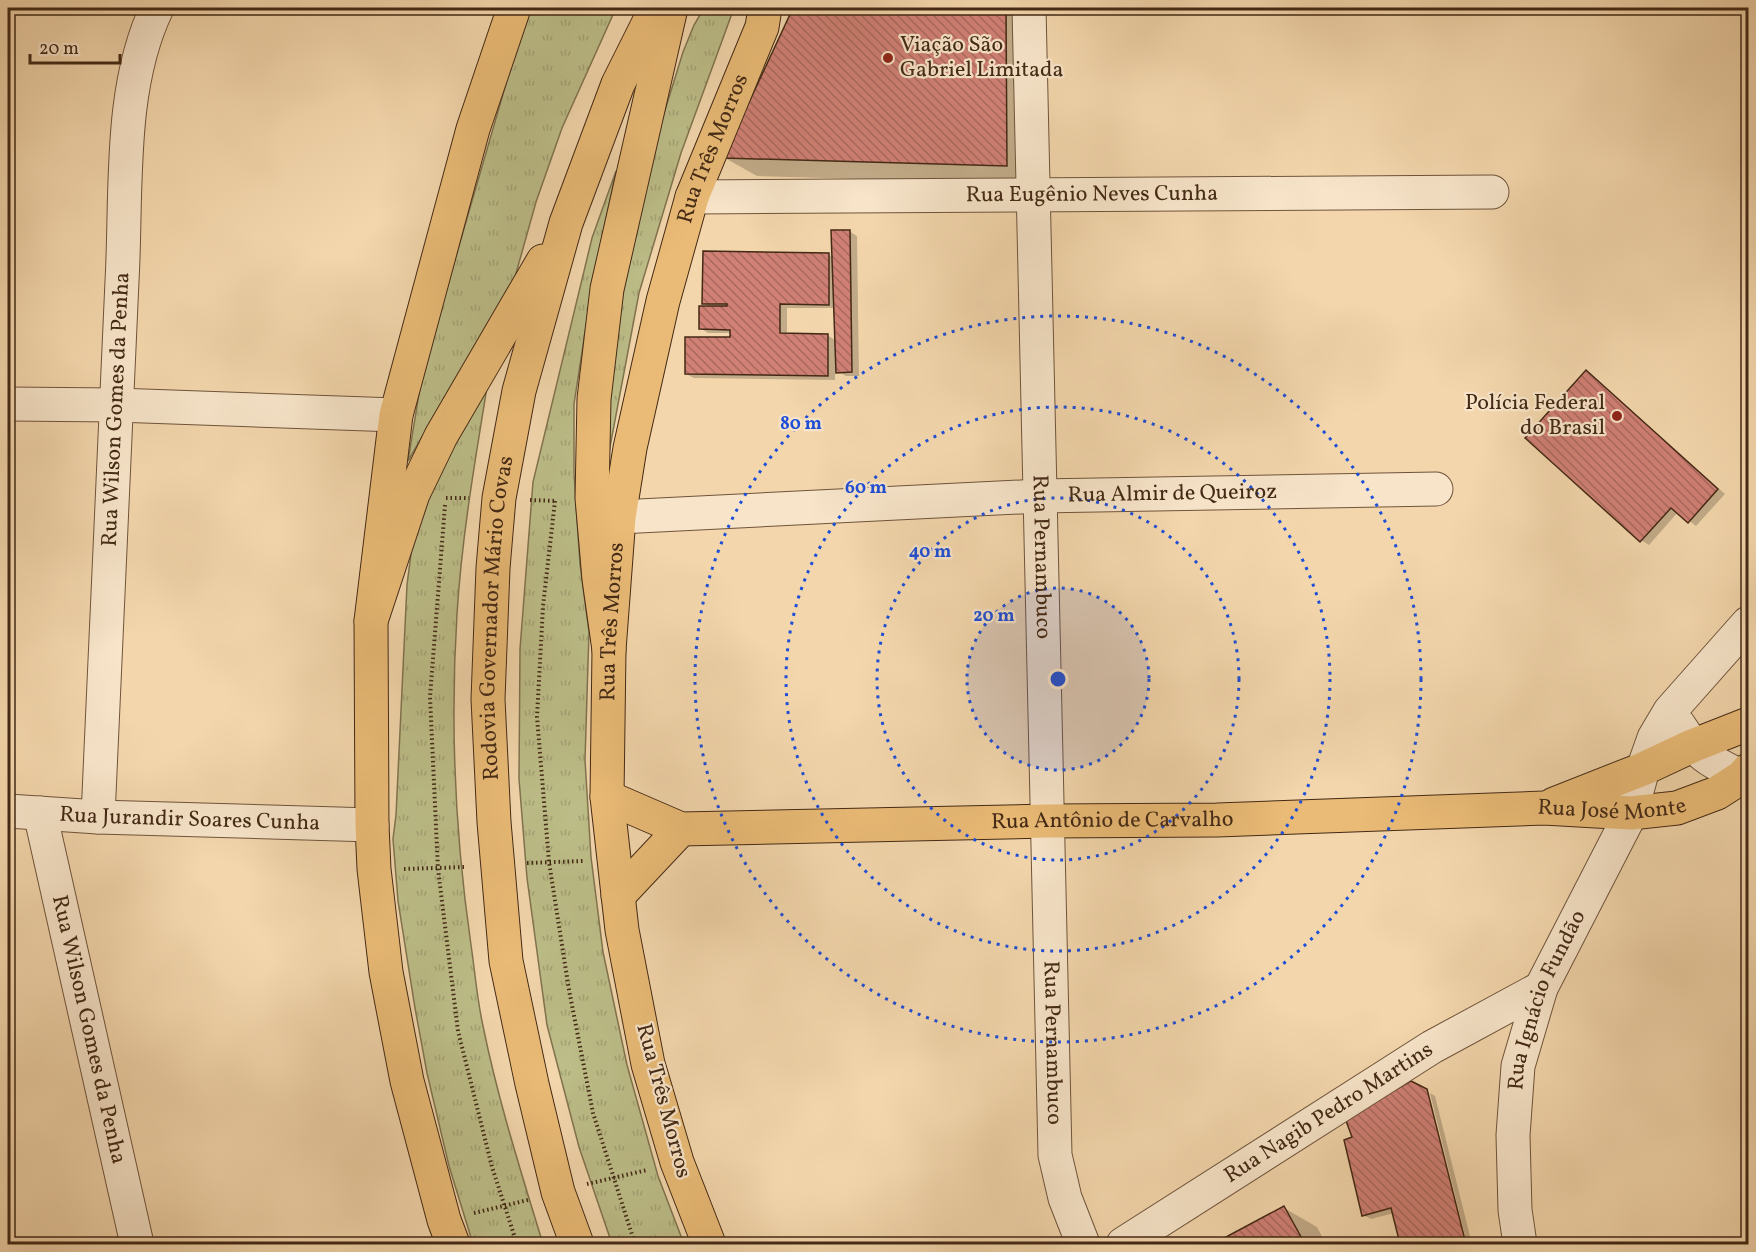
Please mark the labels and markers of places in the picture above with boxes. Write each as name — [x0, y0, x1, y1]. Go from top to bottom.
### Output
place label: Viação São Gabriel Limitada — [900, 30, 1063, 86]
marker: Viação São Gabriel Limitada — [881, 51, 895, 65]
place label: Polícia Federal do Brasil — [1465, 388, 1605, 444]
marker: Polícia Federal do Brasil — [1610, 409, 1624, 423]
centre of rings — [1048, 669, 1068, 689]

